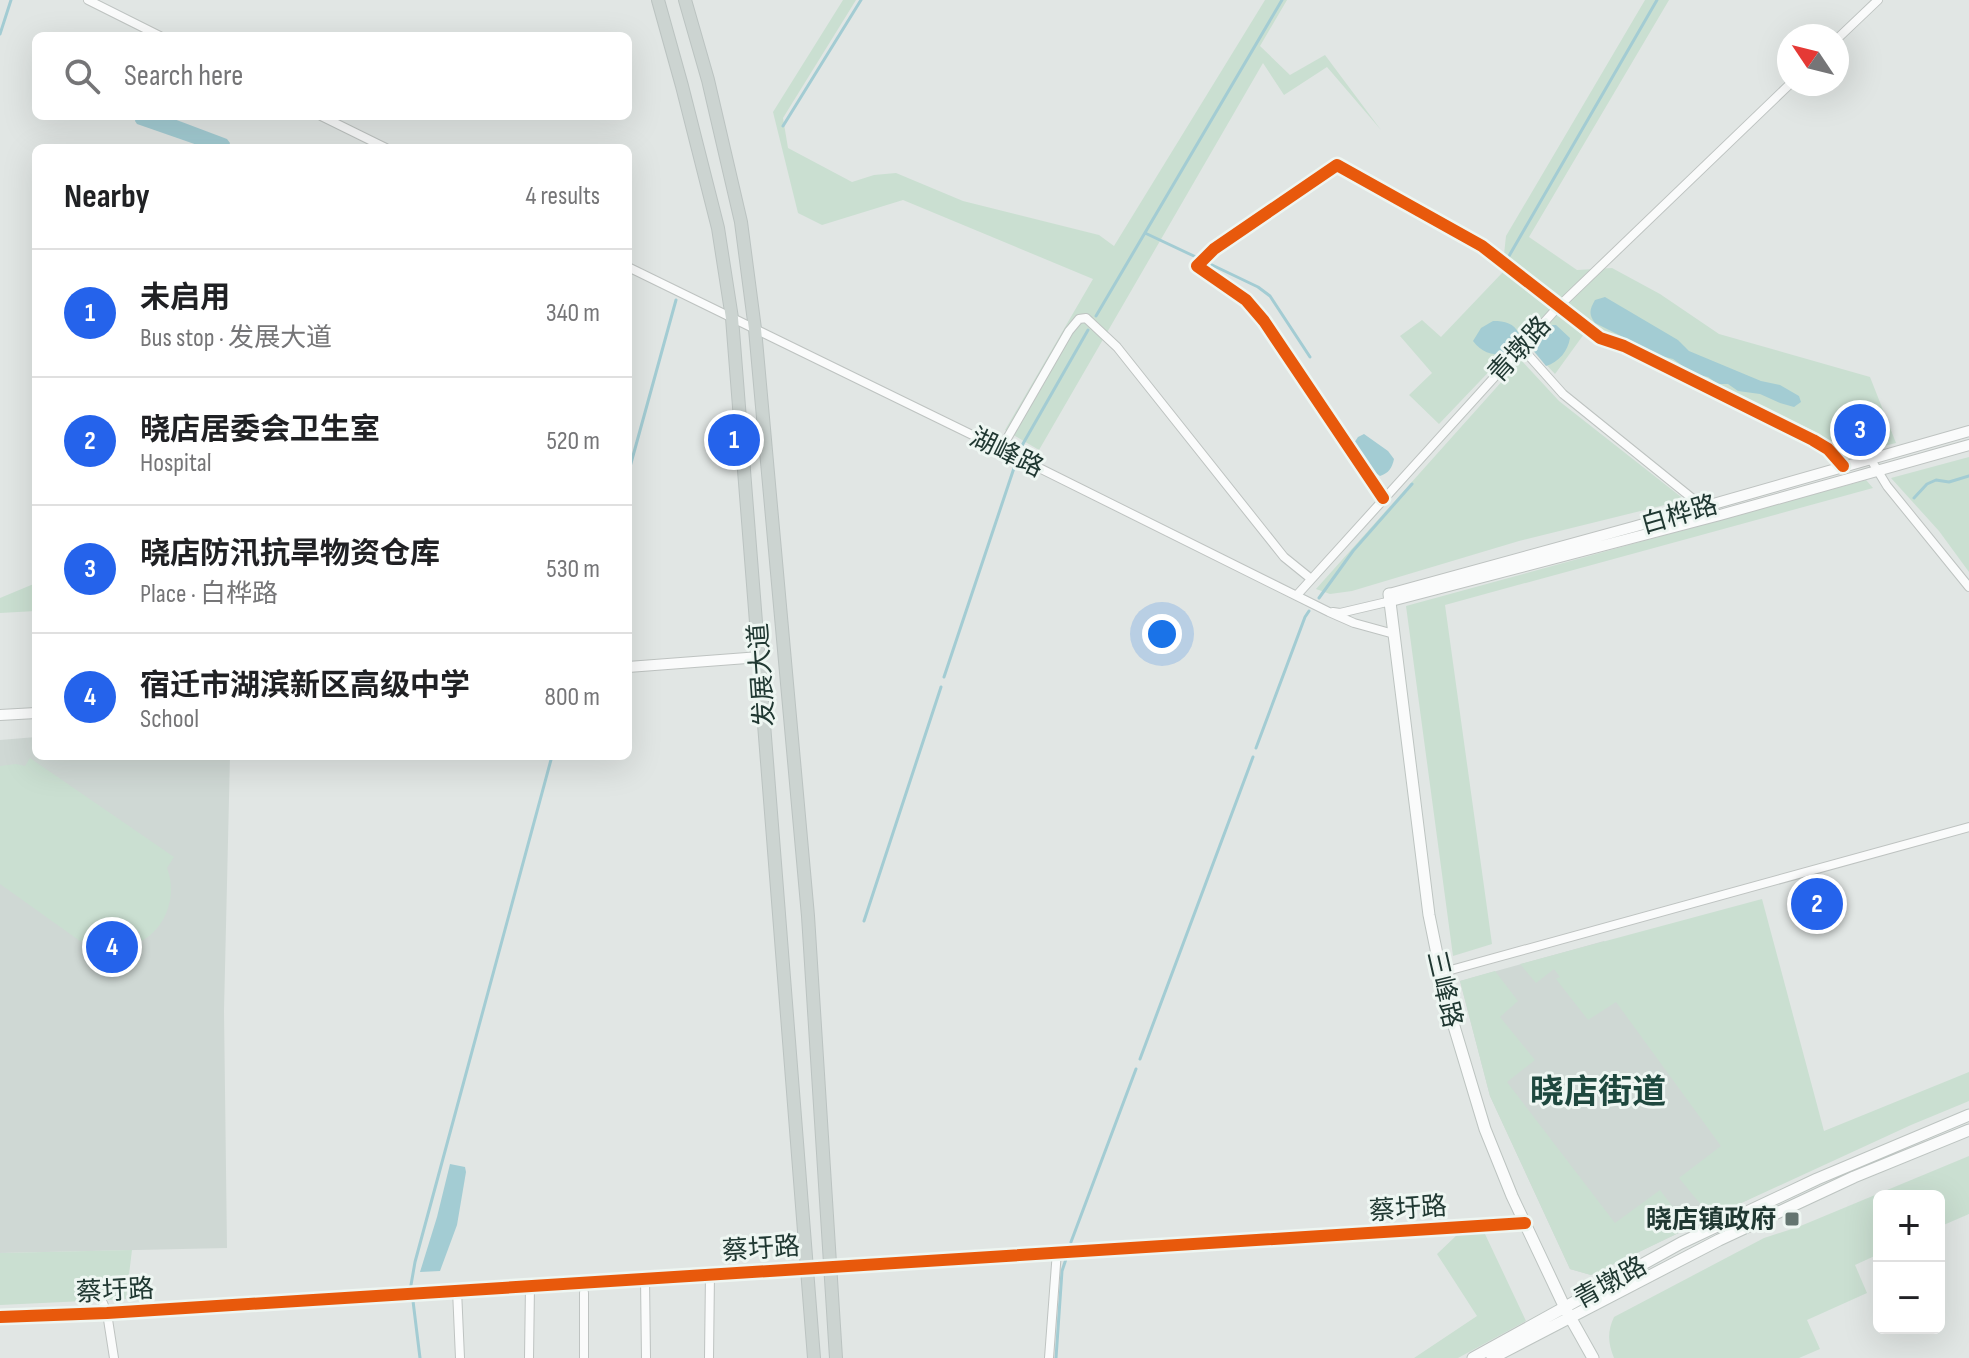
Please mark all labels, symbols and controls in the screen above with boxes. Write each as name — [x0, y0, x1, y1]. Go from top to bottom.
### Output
north arrow — [1777, 24, 1849, 96]
search box — [32, 32, 632, 120]
icon: search — [60, 54, 104, 98]
text: Search here — [124, 58, 243, 94]
text: Nearby — [64, 176, 150, 217]
text: 4 results — [525, 181, 600, 212]
text: 未启用 — [140, 280, 230, 316]
text: 1 — [85, 298, 95, 329]
text: 340 m — [546, 298, 600, 329]
street label: 青墩路 — [1482, 311, 1558, 389]
text: Bus stop · 发展大道 — [140, 323, 332, 354]
pin: 3 — [1834, 400, 1886, 460]
pin: 1 — [708, 410, 760, 470]
text: 晓店居委会卫生室 — [140, 412, 380, 448]
street label: 湖峰路 — [964, 422, 1048, 484]
text: 2 — [84, 426, 96, 457]
text: 520 m — [546, 426, 600, 457]
text: Hospital — [140, 448, 212, 479]
street label: 白桦路 — [1638, 490, 1721, 541]
text: 晓店防汛抗旱物资仓库 — [140, 536, 440, 572]
text: 3 — [84, 554, 96, 585]
text: 530 m — [546, 554, 600, 585]
text: Place · 白桦路 — [140, 579, 278, 610]
your location — [1142, 614, 1182, 654]
street label: 发展大道 — [743, 622, 782, 728]
text: 宿迁市湖滨新区高级中学 — [140, 668, 470, 704]
text: 4 — [84, 682, 96, 713]
text: 800 m — [545, 682, 600, 713]
text: School — [140, 704, 199, 735]
pin: 2 — [1791, 874, 1843, 934]
pin: 4 — [86, 917, 138, 977]
street label: 三峰路 — [1420, 948, 1467, 1031]
district label: 晓店街道 — [1530, 1072, 1666, 1113]
map controls — [1873, 1190, 1945, 1334]
button: + — [1873, 1190, 1945, 1262]
street label: 蔡圩路 — [1368, 1191, 1448, 1228]
place label: 晓店镇政府 — [1646, 1205, 1776, 1236]
marker: 晓店镇政府 — [1783, 1210, 1801, 1228]
street label: 蔡圩路 — [721, 1231, 801, 1268]
street label: 青墩路 — [1569, 1251, 1652, 1316]
button: − — [1873, 1262, 1945, 1334]
street label: 蔡圩路 — [75, 1274, 155, 1309]

